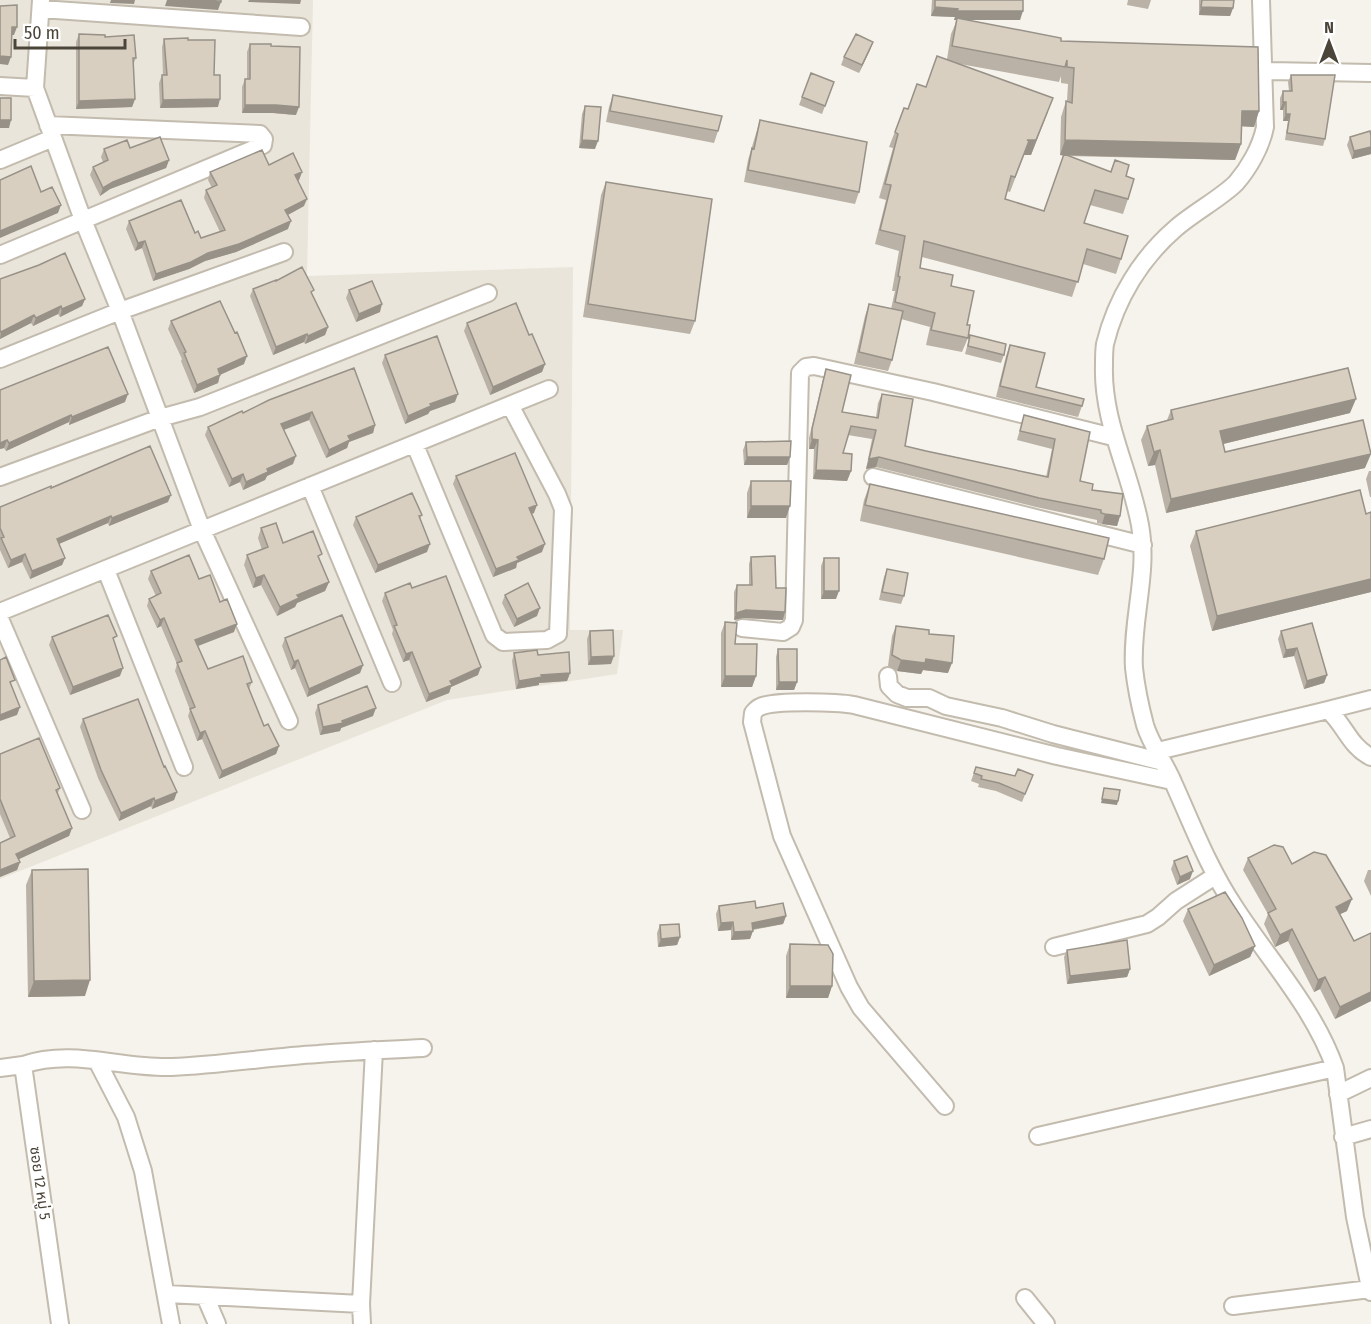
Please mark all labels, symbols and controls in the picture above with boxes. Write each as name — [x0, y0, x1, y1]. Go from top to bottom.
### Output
scale bar — [15, 12, 124, 50]
north arrow — [1299, 12, 1359, 72]
text: N — [1324, 18, 1334, 37]
text: 50 m — [24, 22, 60, 44]
street label: ซอย 12 หมู่ 5 — [26, 1145, 54, 1221]

